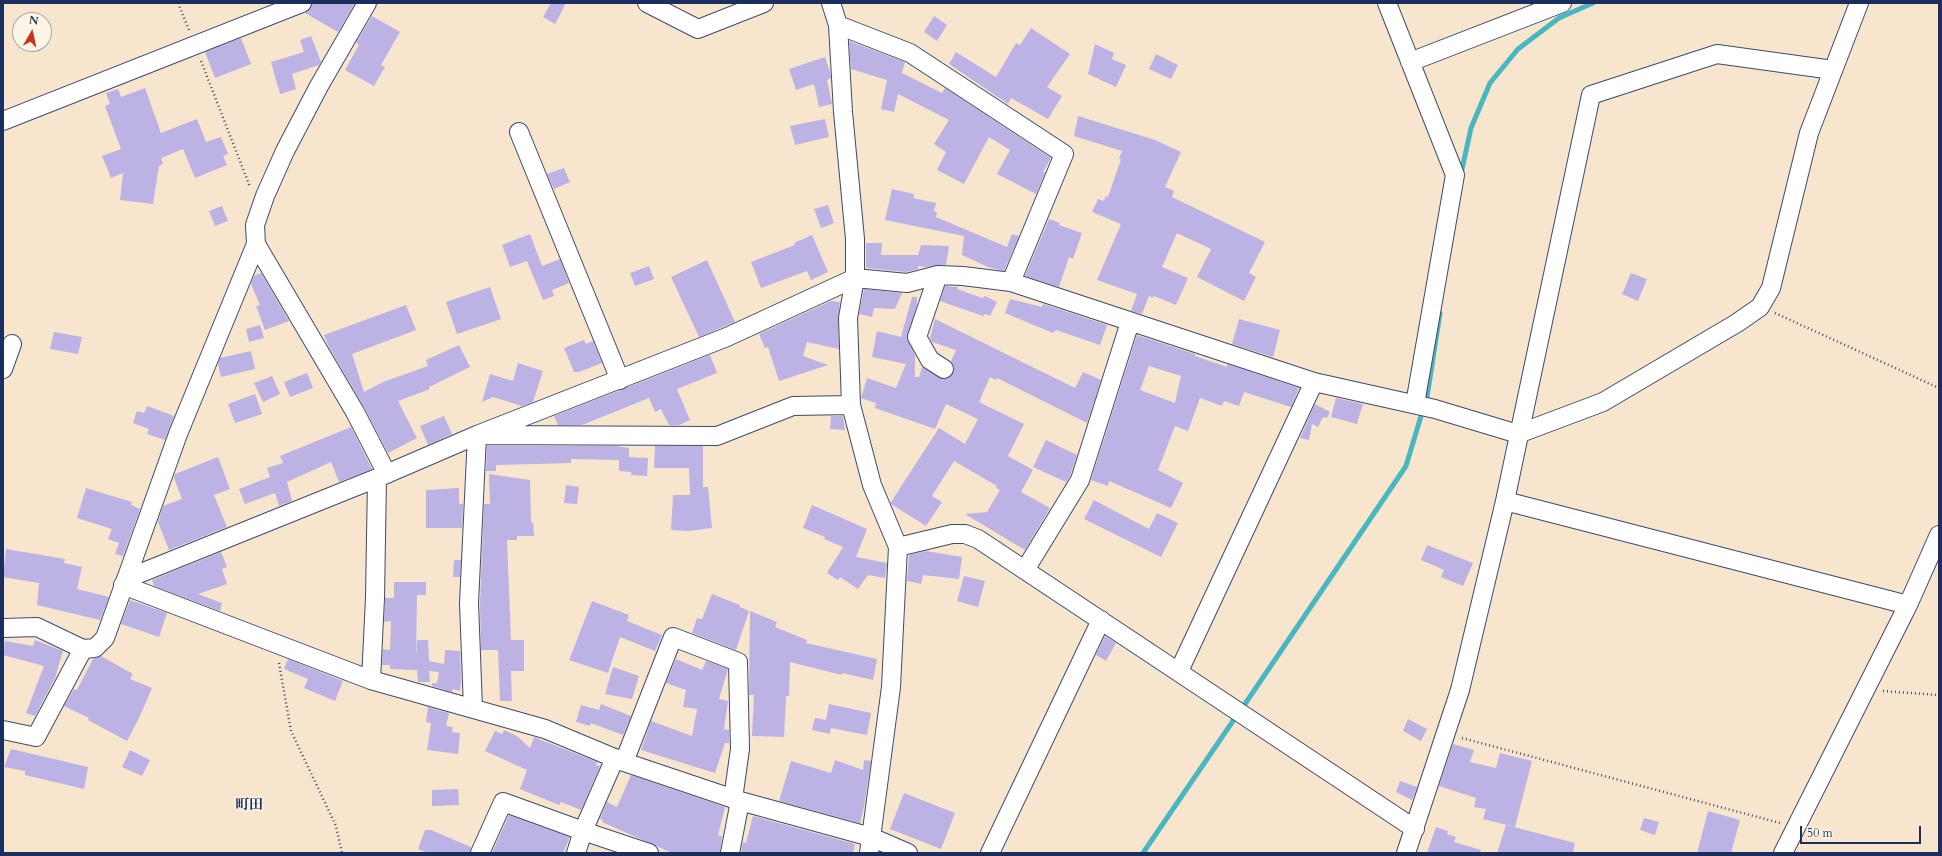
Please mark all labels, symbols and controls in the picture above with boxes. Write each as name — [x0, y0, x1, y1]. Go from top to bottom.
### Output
north arrow — [12, 12, 52, 52]
text: N — [28, 12, 40, 29]
district label: 町田 — [235, 798, 263, 814]
scale bar — [1802, 818, 1923, 844]
text: 50 m — [1807, 825, 1833, 841]

